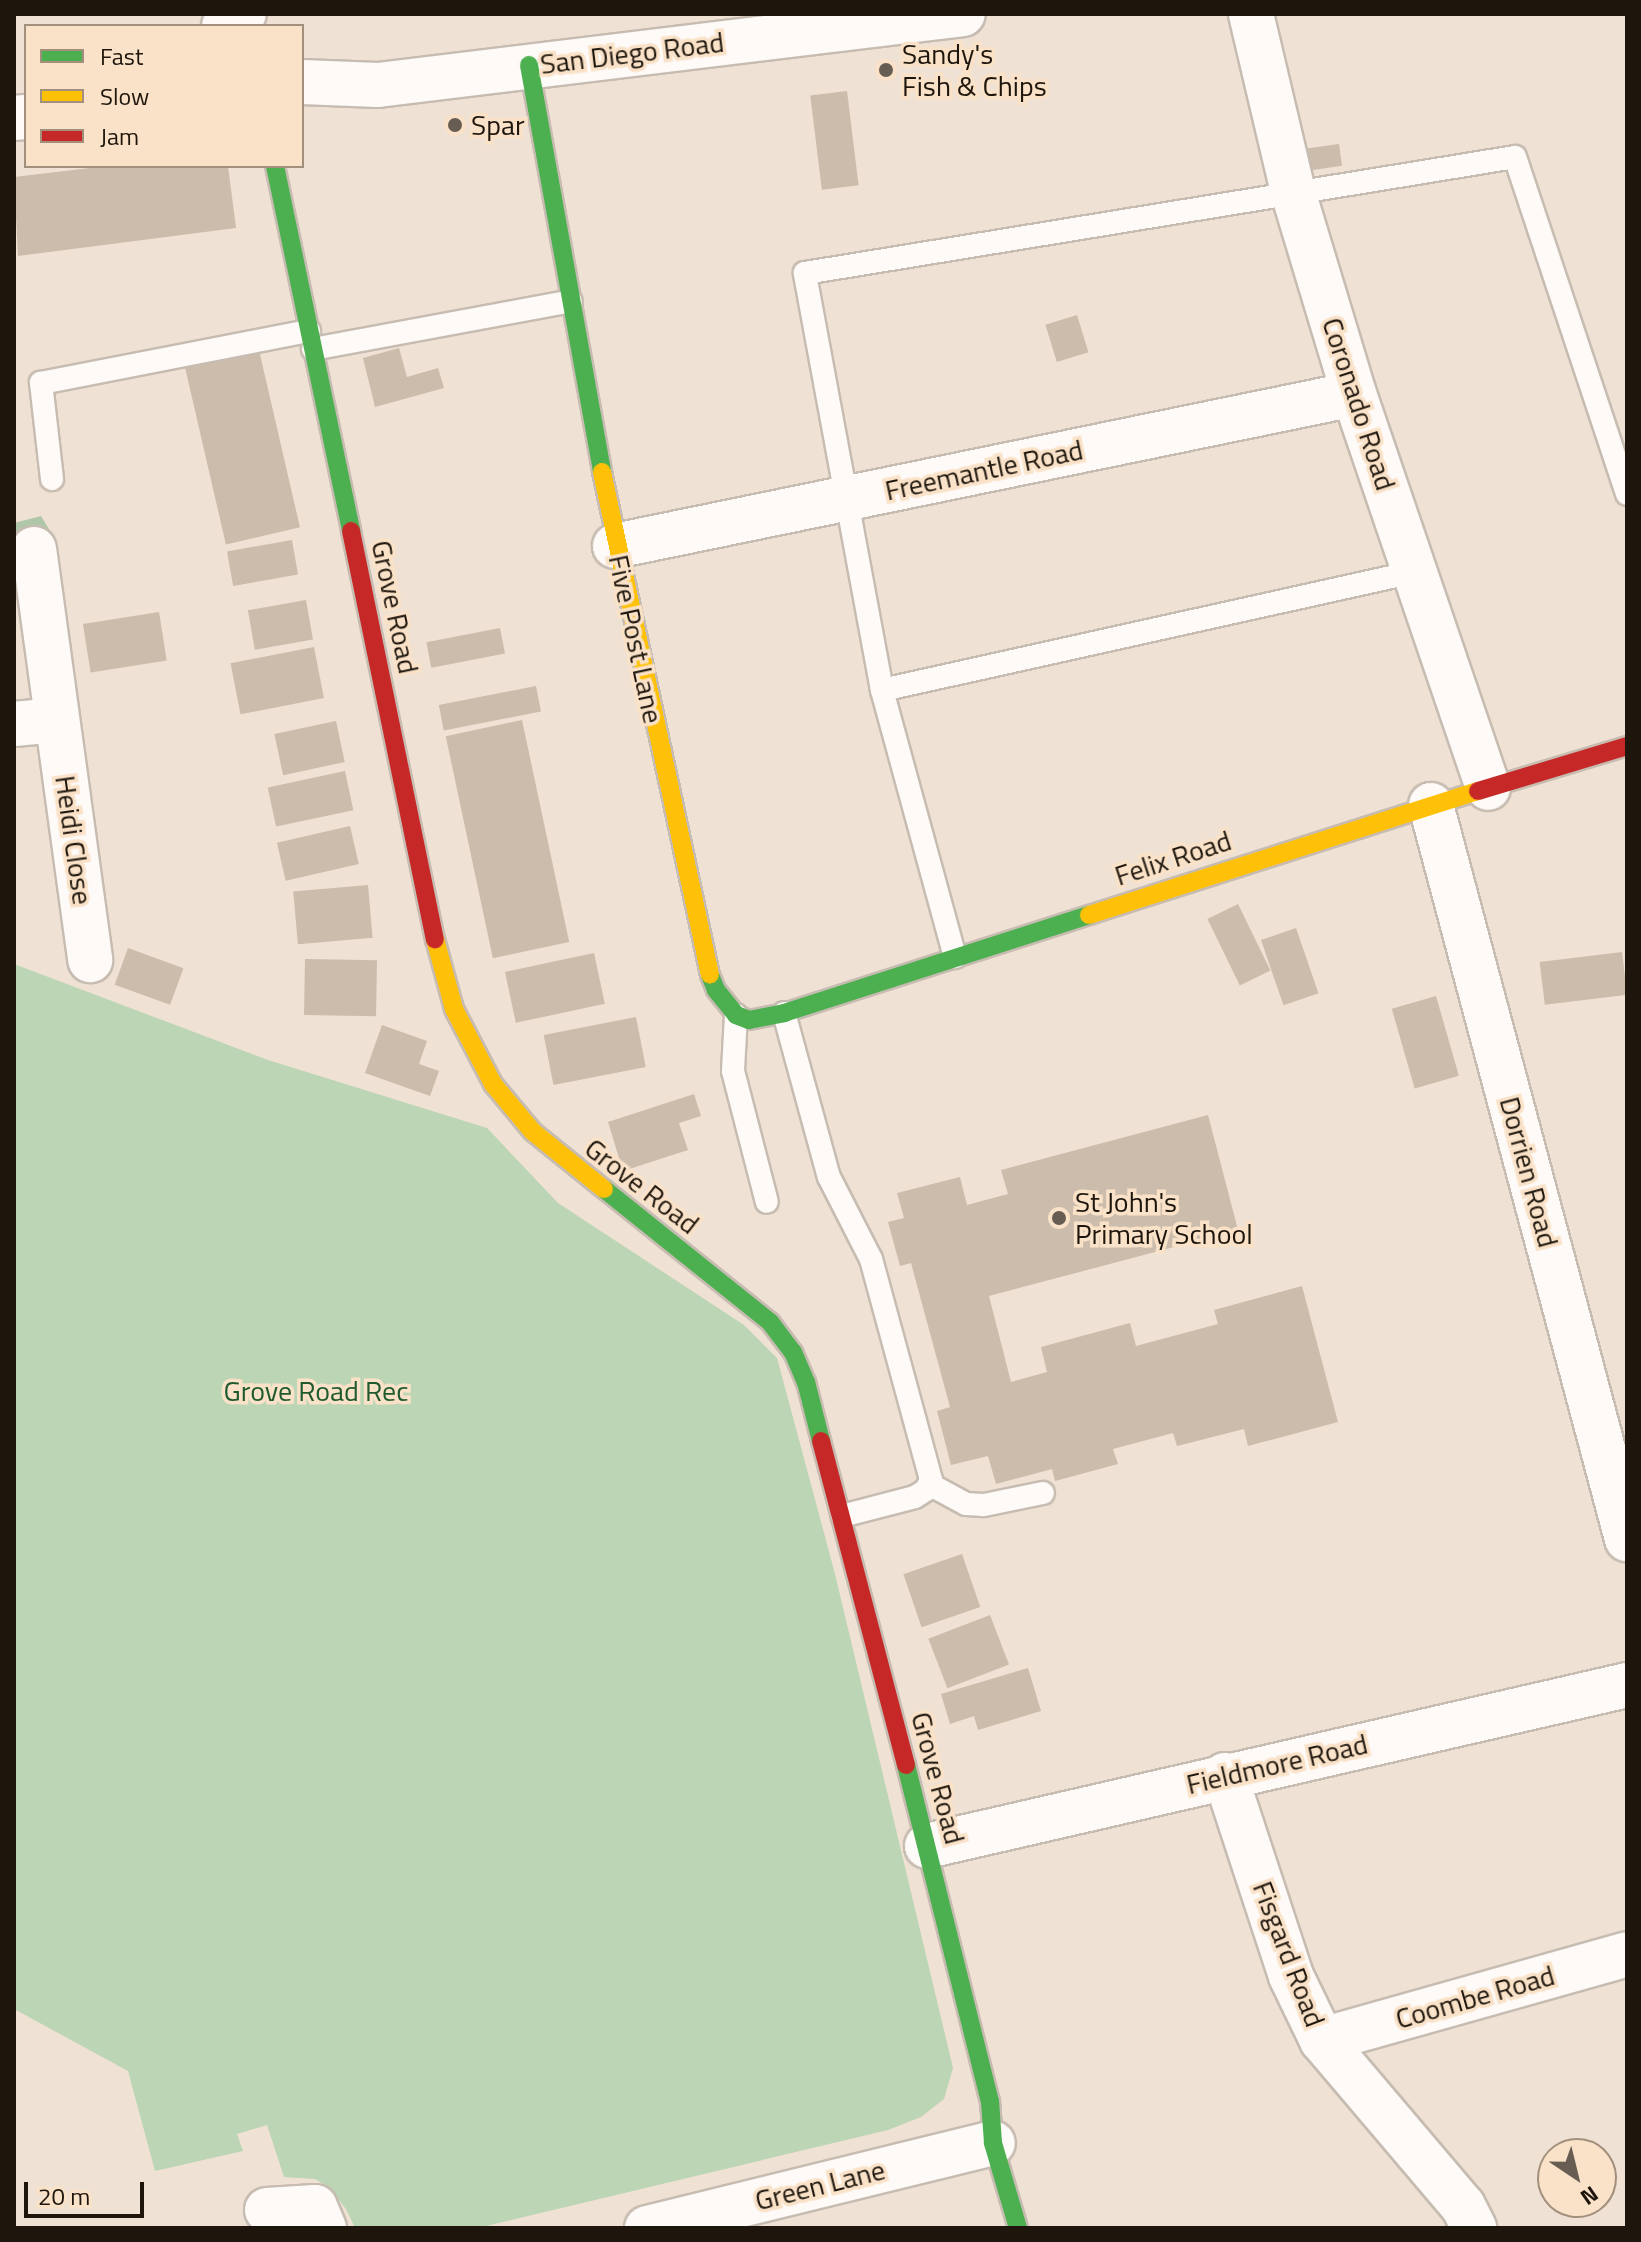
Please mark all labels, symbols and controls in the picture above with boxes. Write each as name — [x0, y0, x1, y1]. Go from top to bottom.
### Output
legend — [24, 24, 304, 168]
street label: San Diego Road — [538, 25, 726, 81]
place label: Sandy's Fish & Chips — [902, 37, 1047, 103]
text: Fast — [100, 38, 143, 74]
marker: Sandy's Fish & Chips — [877, 61, 895, 79]
text: Slow — [100, 78, 149, 114]
place label: Spar — [471, 108, 525, 142]
marker: Spar — [446, 116, 464, 134]
text: Jam — [100, 118, 139, 154]
street label: Coronado Road — [1315, 314, 1403, 494]
street label: Freemantle Road — [882, 433, 1086, 507]
street label: Grove Road — [364, 537, 426, 677]
street label: Five Post Lane — [602, 552, 670, 726]
street label: Heidi Close — [48, 773, 100, 907]
street label: Felix Road — [1111, 823, 1235, 893]
street label: Dorrien Road — [1493, 1093, 1565, 1251]
street label: Grove Road — [578, 1131, 706, 1241]
place label: St John's Primary School — [1075, 1185, 1253, 1251]
marker: St John's Primary School — [1050, 1209, 1068, 1227]
park label: Grove Road Rec — [224, 1374, 408, 1408]
street label: Grove Road — [904, 1708, 972, 1848]
street label: Fieldmore Road — [1183, 1727, 1371, 1801]
street label: Fisgard Road — [1246, 1877, 1332, 2031]
street label: Coombe Road — [1392, 1958, 1558, 2036]
north arrow — [1537, 2138, 1617, 2218]
street label: Green Lane — [752, 2153, 888, 2217]
scale bar — [28, 2166, 148, 2216]
text: 20 m — [38, 2178, 90, 2214]
text: N — [1574, 2178, 1606, 2214]

